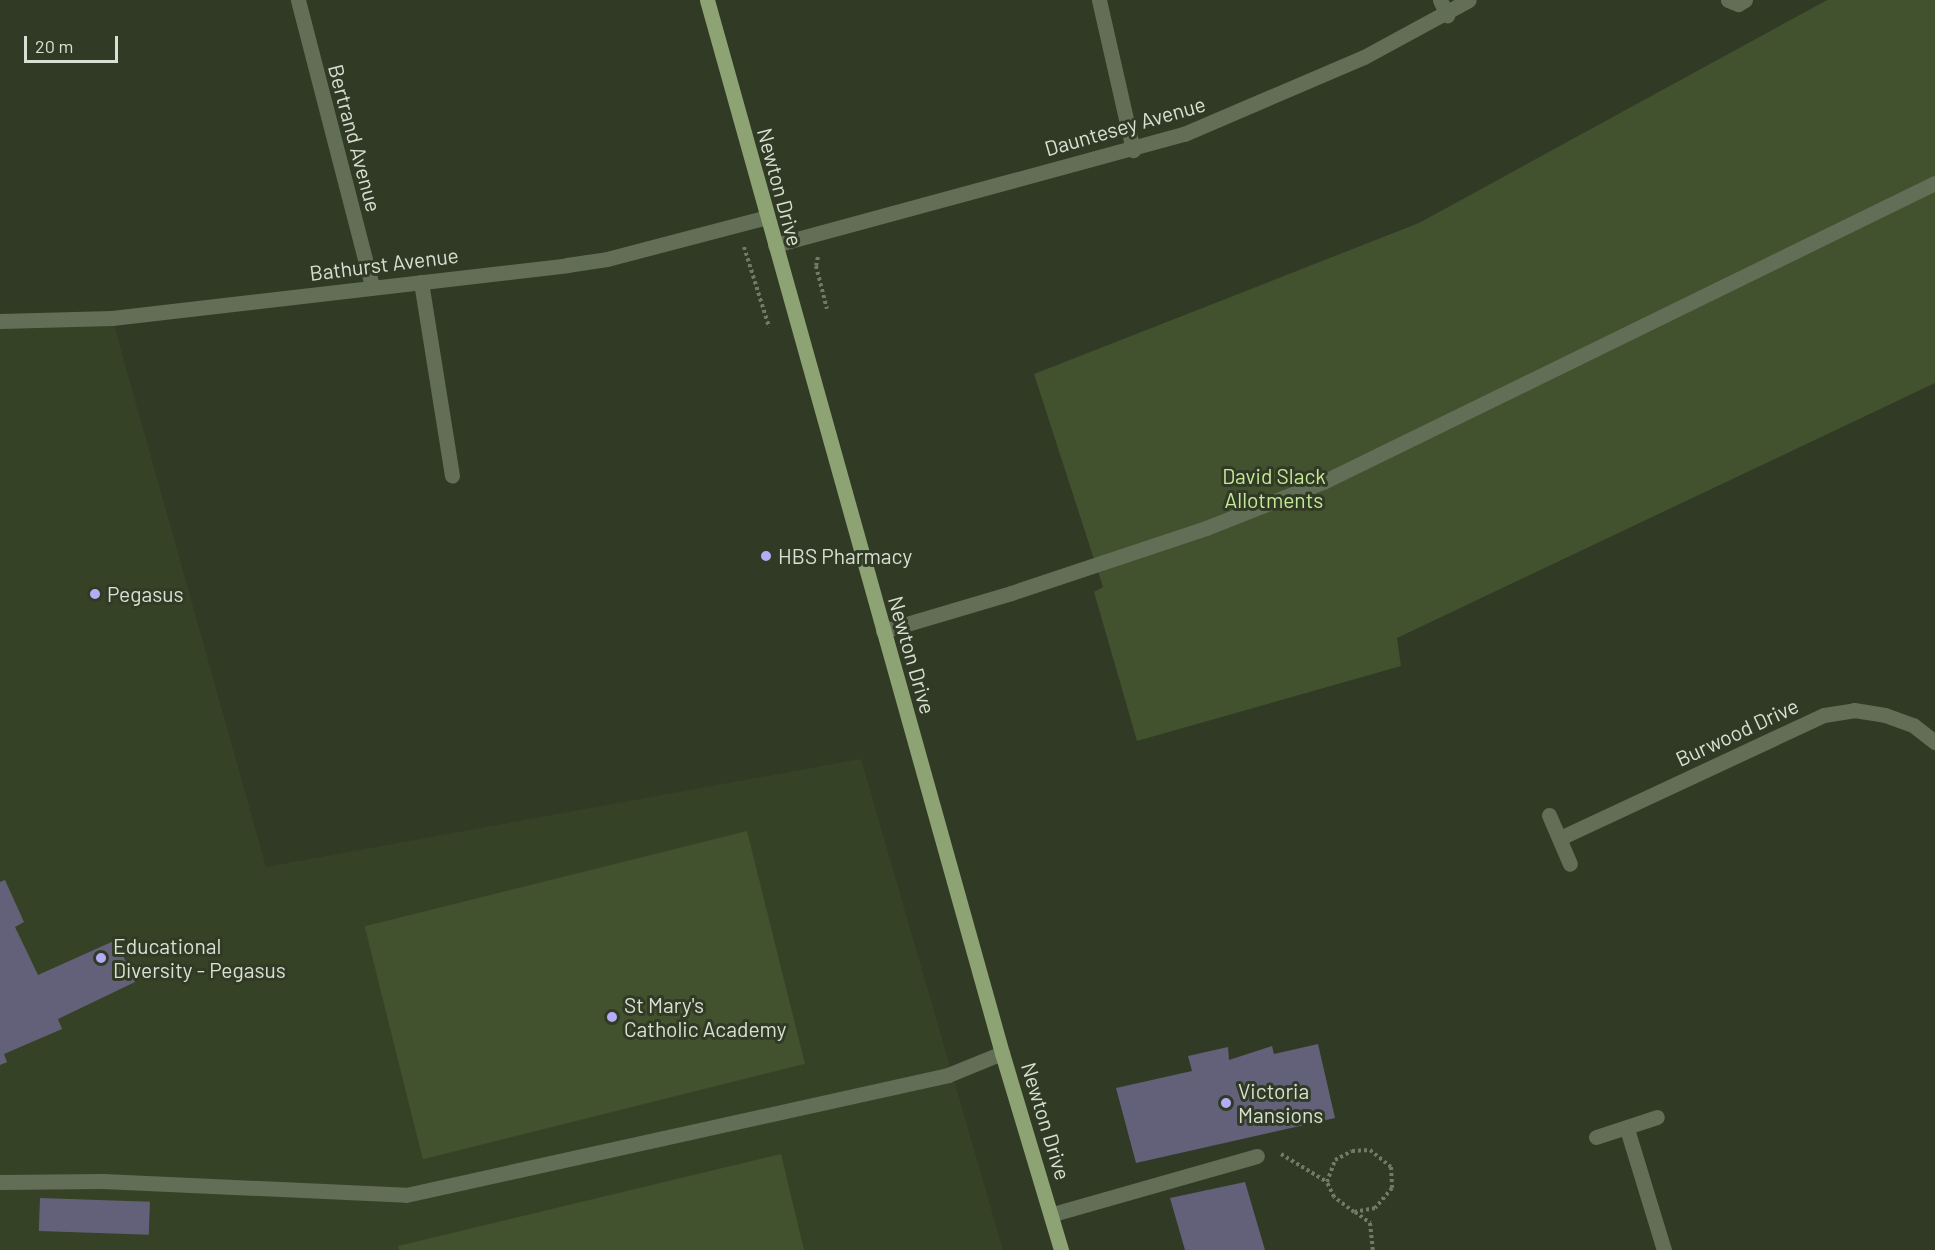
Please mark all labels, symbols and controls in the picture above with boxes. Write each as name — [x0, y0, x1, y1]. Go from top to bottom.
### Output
scale bar — [27, 24, 122, 62]
text: 20 m — [35, 35, 73, 57]
street label: Bertrand Avenue — [323, 61, 387, 215]
street label: Dauntesey Avenue — [1042, 91, 1208, 161]
street label: Newton Drive — [752, 125, 808, 249]
street label: Bathurst Avenue — [308, 242, 460, 286]
park label: David Slack Allotments — [1222, 463, 1326, 513]
place label: HBS Pharmacy — [778, 543, 912, 569]
marker: HBS Pharmacy — [759, 549, 773, 563]
place label: Pegasus — [107, 581, 184, 607]
marker: Pegasus — [88, 587, 102, 601]
street label: Newton Drive — [883, 593, 941, 717]
street label: Burwood Drive — [1672, 693, 1802, 771]
place label: Educational Diversity - Pegasus — [113, 933, 286, 983]
marker: Educational Diversity - Pegasus — [94, 951, 108, 965]
place label: St Mary's Catholic Academy — [624, 992, 786, 1042]
marker: St Mary's Catholic Academy — [605, 1010, 619, 1024]
street label: Newton Drive — [1016, 1059, 1076, 1183]
place label: Victoria Mansions — [1238, 1078, 1323, 1128]
marker: Victoria Mansions — [1219, 1096, 1233, 1110]

